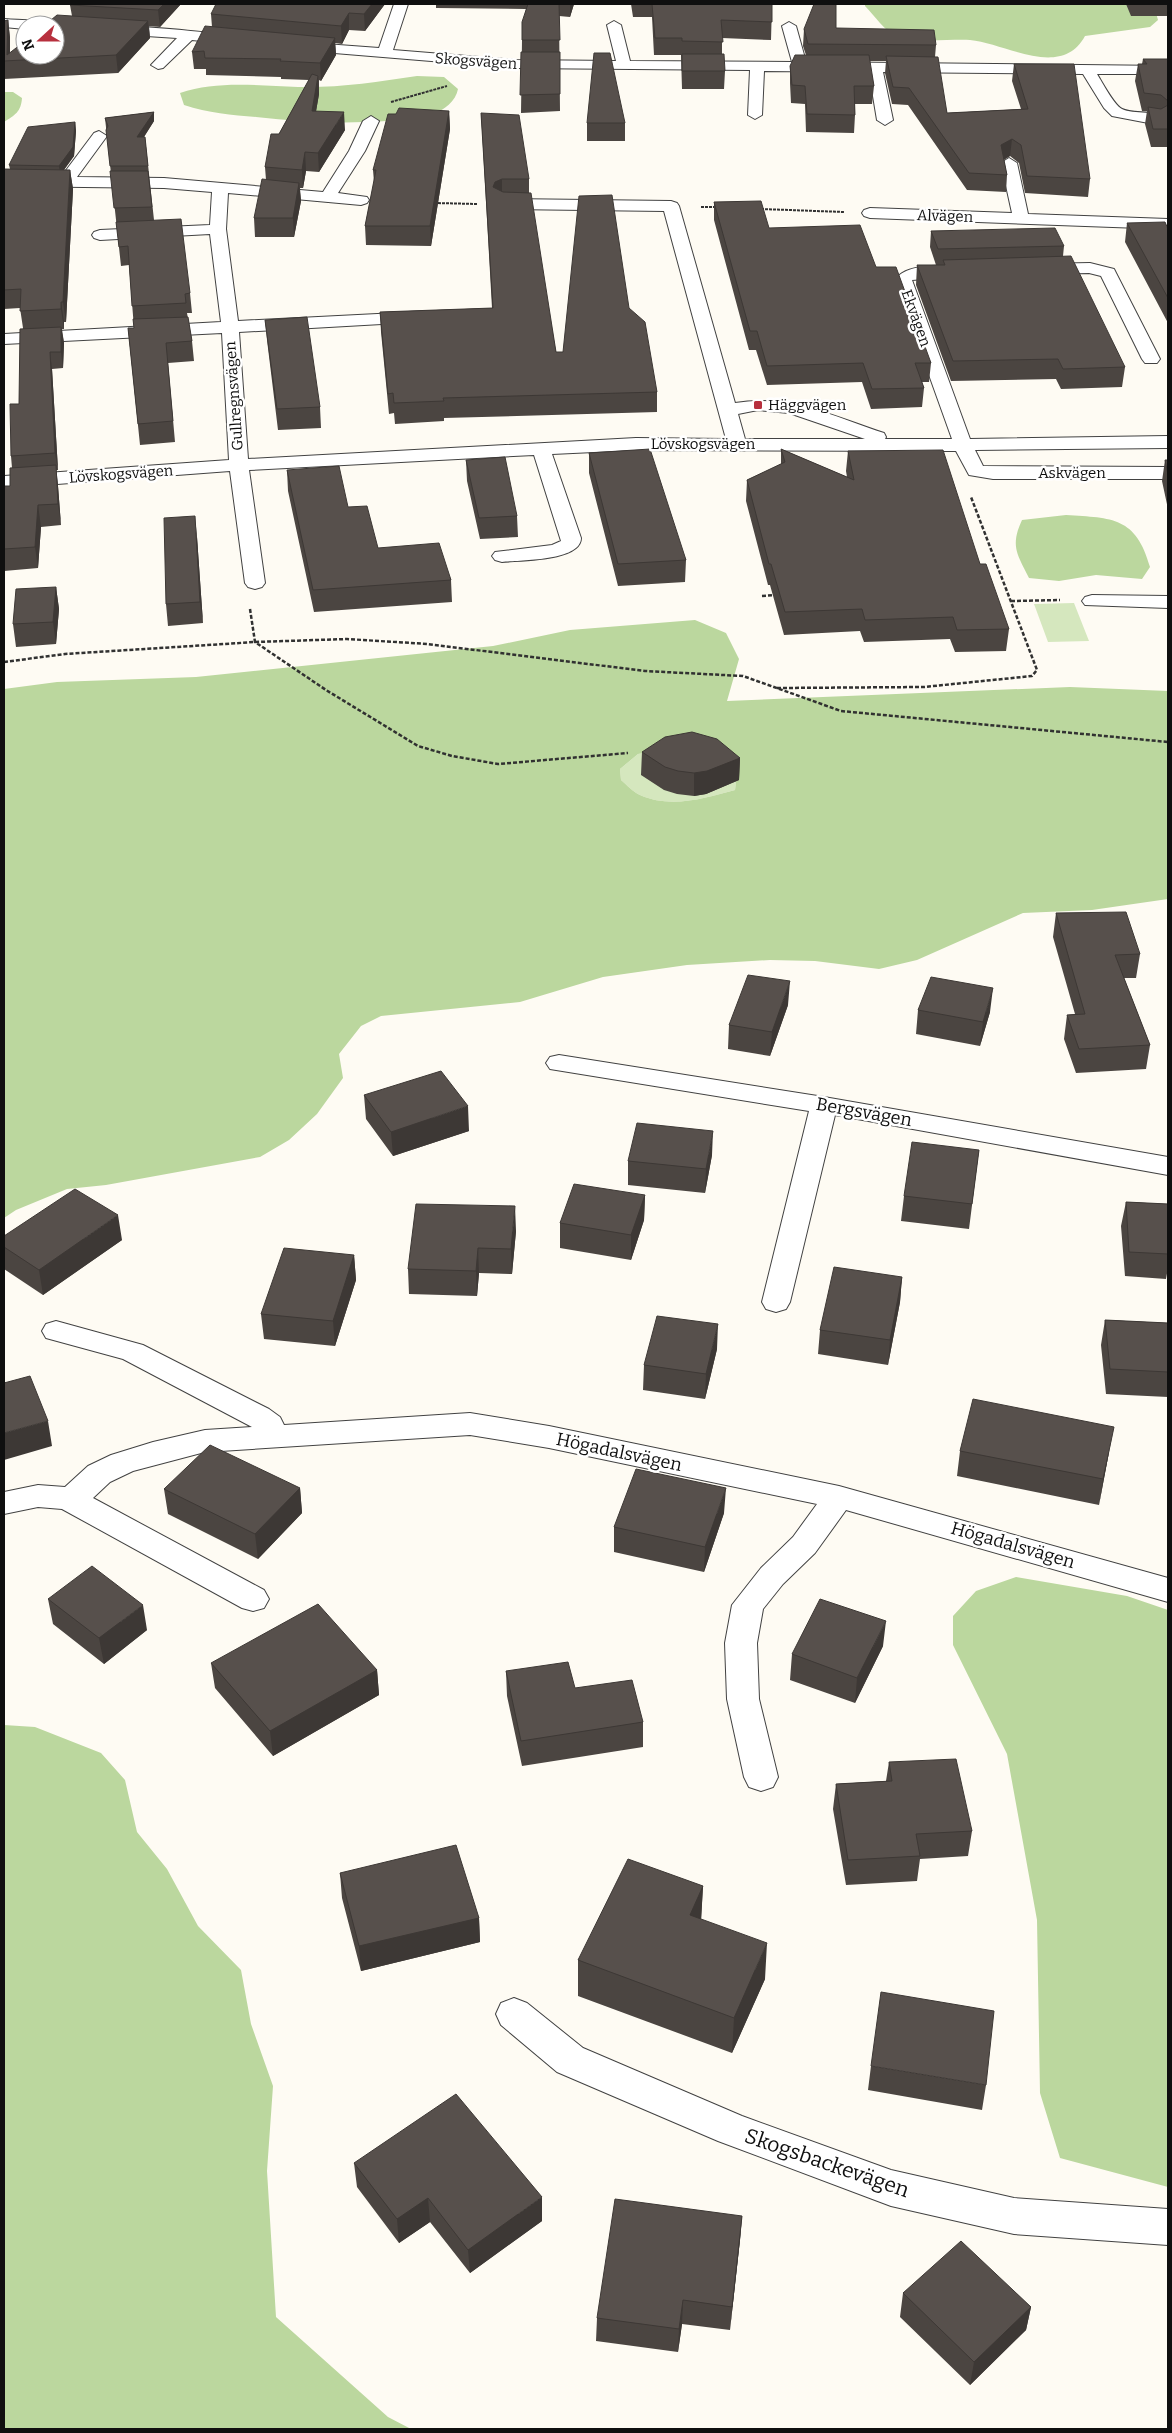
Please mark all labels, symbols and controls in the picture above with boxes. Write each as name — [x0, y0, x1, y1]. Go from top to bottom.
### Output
north arrow — [15, 15, 65, 65]
text: N — [18, 36, 38, 53]
street label: Skogsvägen — [434, 49, 518, 73]
street label: Alvägen — [917, 206, 974, 226]
street label: Ekvägen — [897, 287, 935, 349]
street label: Gullregnsvägen — [221, 340, 247, 451]
place label: Häggvägen — [768, 396, 847, 414]
marker: Häggvägen — [752, 399, 764, 411]
street label: Lövskogsvägen — [651, 435, 756, 453]
street label: Lövskogsvägen — [68, 461, 174, 487]
street label: Askvägen — [1038, 464, 1106, 482]
street label: Bergsvägen — [814, 1093, 914, 1131]
street label: Högadalsvägen — [554, 1428, 684, 1476]
street label: Högadalsvägen — [948, 1517, 1078, 1573]
street label: Skogsbackevägen — [741, 2123, 913, 2203]

